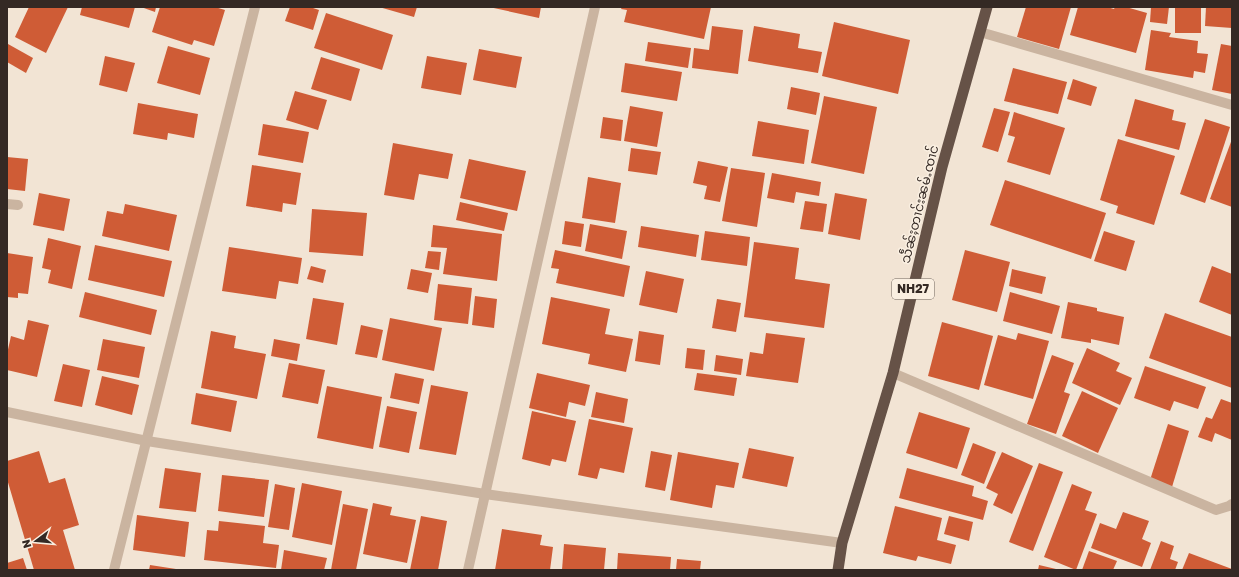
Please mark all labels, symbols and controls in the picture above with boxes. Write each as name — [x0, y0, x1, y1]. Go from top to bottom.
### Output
street label: သဵၼ်ႈတၢင်းၼမ်ႉၸၢင် — [897, 143, 941, 265]
road number: NH27 — [892, 279, 934, 299]
north arrow — [16, 521, 56, 561]
text: N — [19, 538, 33, 550]

